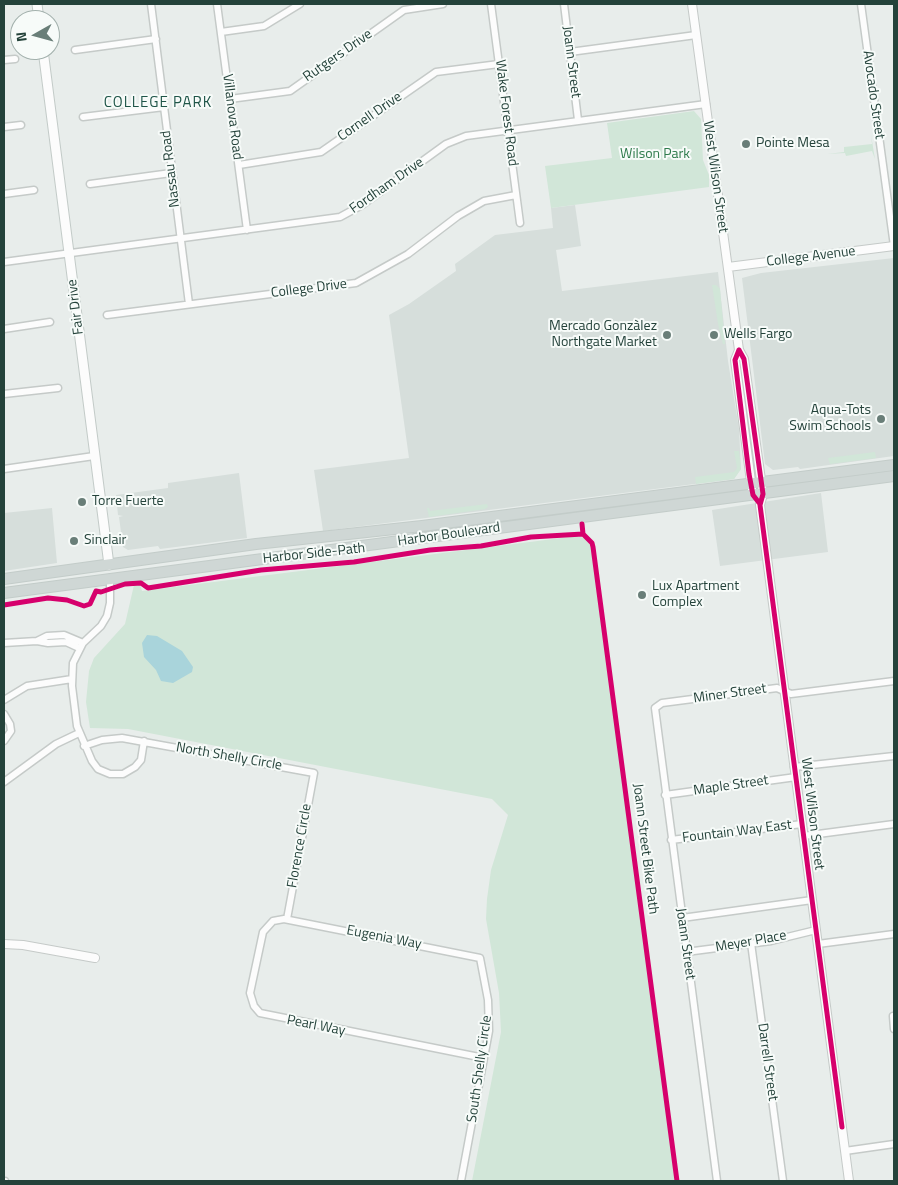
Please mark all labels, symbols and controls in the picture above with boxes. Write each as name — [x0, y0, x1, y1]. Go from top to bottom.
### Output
north arrow — [10, 10, 60, 60]
street label: Joann Street — [558, 25, 584, 99]
street label: Rutgers Drive — [300, 26, 376, 86]
text: N — [10, 31, 32, 43]
street label: Avocado Street — [858, 50, 888, 140]
street label: Wake Forest Road — [491, 59, 521, 167]
street label: Villanova Road — [218, 73, 246, 161]
street label: Cornell Drive — [335, 89, 405, 145]
district label: COLLEGE PARK — [102, 94, 214, 112]
street label: West Wilson Street — [699, 120, 731, 234]
street label: Nassau Road — [158, 130, 184, 208]
place label: Pointe Mesa — [756, 136, 830, 152]
marker: Pointe Mesa — [740, 138, 752, 150]
park label: Wilson Park — [620, 147, 690, 163]
street label: Fordham Drive — [347, 154, 427, 218]
street label: College Avenue — [766, 243, 856, 271]
street label: College Drive — [270, 276, 348, 302]
street label: Fair Drive — [64, 278, 88, 336]
place label: Mercado Gonzàlez Northgate Market — [549, 319, 657, 352]
place label: Wells Fargo — [724, 327, 793, 343]
marker: Mercado Gonzàlez Northgate Market — [661, 329, 673, 341]
marker: Wells Fargo — [708, 329, 720, 341]
place label: Aqua-Tots Swim Schools — [789, 403, 871, 436]
marker: Aqua-Tots Swim Schools — [875, 413, 887, 425]
place label: Torre Fuerte — [92, 494, 164, 510]
marker: Torre Fuerte — [76, 496, 88, 508]
street label: Harbor Boulevard — [397, 519, 501, 551]
place label: Sinclair — [84, 533, 126, 549]
marker: Sinclair — [68, 535, 80, 547]
street label: Harbor Side-Path — [262, 540, 366, 568]
place label: Lux Apartment Complex — [652, 579, 739, 612]
marker: Lux Apartment Complex — [636, 589, 648, 601]
street label: Miner Street — [692, 681, 768, 707]
street label: North Shelly Circle — [175, 739, 283, 775]
street label: West Wilson Street — [797, 757, 827, 871]
street label: Maple Street — [692, 772, 770, 800]
street label: Joann Street Bike Path — [629, 783, 661, 915]
street label: Florence Circle — [284, 803, 316, 889]
street label: Fountain Way East — [681, 817, 793, 847]
street label: Joann Street — [672, 907, 698, 981]
street label: Eugenia Way — [345, 923, 423, 953]
street label: Meyer Place — [714, 927, 788, 957]
street label: Pearl Way — [285, 1012, 347, 1040]
street label: South Shelly Circle — [464, 1014, 496, 1124]
street label: Darrell Street — [753, 1022, 781, 1102]

